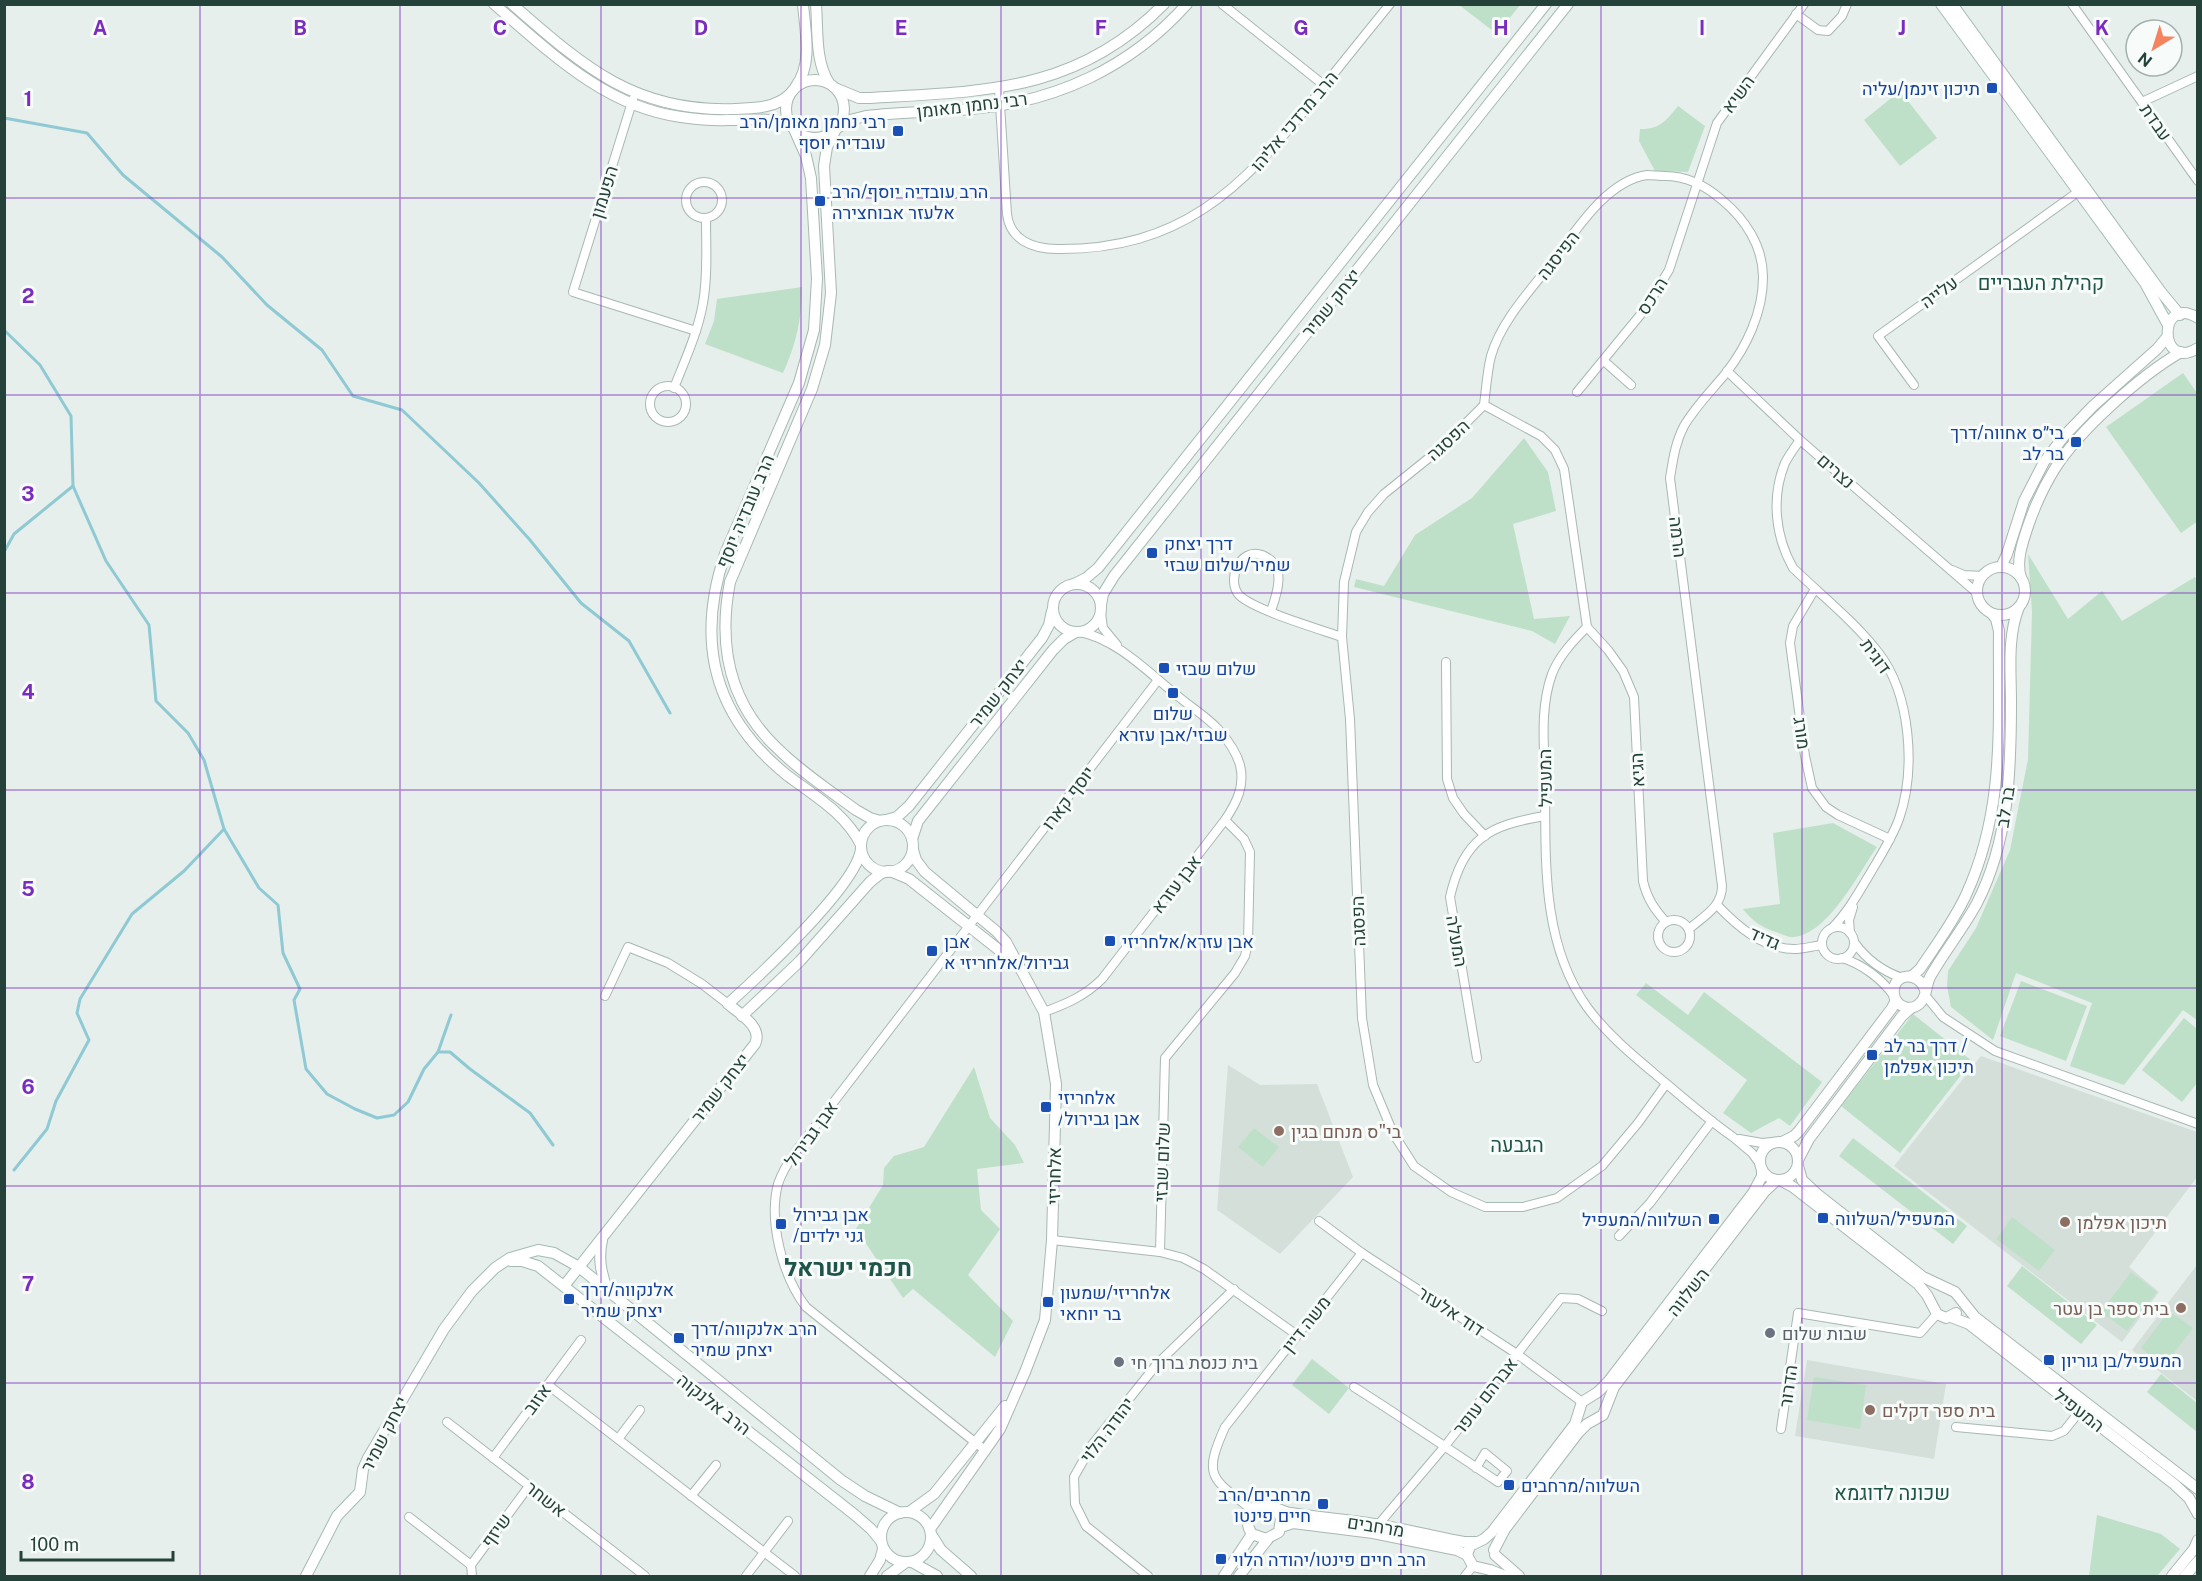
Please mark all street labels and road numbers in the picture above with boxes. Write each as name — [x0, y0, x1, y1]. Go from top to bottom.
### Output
street label: הרב מרדכי אליהו — [1246, 67, 1342, 175]
street label: השיא — [1717, 71, 1759, 117]
street label: רבי נחמן מאומן — [915, 88, 1029, 122]
street label: עבדת — [2136, 99, 2176, 145]
street label: הפעמון — [586, 163, 622, 221]
street label: הפיסגה — [1532, 226, 1584, 284]
street label: יצחק שמיר — [1297, 265, 1365, 341]
street label: עלייה — [1916, 271, 1962, 313]
street label: הרכס — [1632, 273, 1672, 319]
street label: הפסגה — [1422, 415, 1474, 465]
street label: נצרים — [1813, 449, 1859, 493]
street label: הרב עובדיה יוסף — [712, 451, 778, 571]
street label: הרמה — [1665, 515, 1691, 559]
street label: דוגית — [1856, 634, 1896, 678]
street label: יצחק שמיר — [965, 654, 1031, 732]
street label: מורג — [1789, 715, 1815, 751]
street label: המעפיל — [1534, 749, 1556, 807]
street label: הגיא — [1626, 752, 1648, 788]
street label: יוסף קארו — [1037, 762, 1099, 834]
street label: בר לב — [1991, 784, 2019, 829]
street label: אבן עזרא — [1147, 851, 1205, 917]
street label: הפסגה — [1347, 895, 1369, 947]
street label: המעלה — [1442, 913, 1472, 969]
street label: גדיד — [1746, 922, 1784, 954]
street label: יצחק שמיר — [687, 1049, 753, 1127]
street label: אבן גבירול — [780, 1097, 842, 1171]
street label: שלום שבזי — [1150, 1122, 1174, 1202]
street label: אלחריזי — [1043, 1147, 1065, 1205]
street label: השלווה — [1663, 1264, 1713, 1320]
street label: דוד אלעזר — [1414, 1282, 1488, 1340]
street label: משה דיין — [1277, 1291, 1335, 1357]
street label: אברהם עופר — [1448, 1353, 1522, 1439]
street label: הדרור — [1775, 1363, 1801, 1409]
street label: הרב אלנקוה — [673, 1369, 755, 1439]
street label: אזוב — [519, 1380, 555, 1418]
street label: המעפיל — [2050, 1384, 2108, 1436]
street label: יצחק שמיר — [356, 1393, 412, 1475]
street label: יהודה הלוי — [1076, 1393, 1138, 1467]
street label: אשחר — [522, 1477, 570, 1521]
street label: שיזף — [477, 1509, 515, 1551]
street label: מרחבים — [1346, 1511, 1406, 1541]

